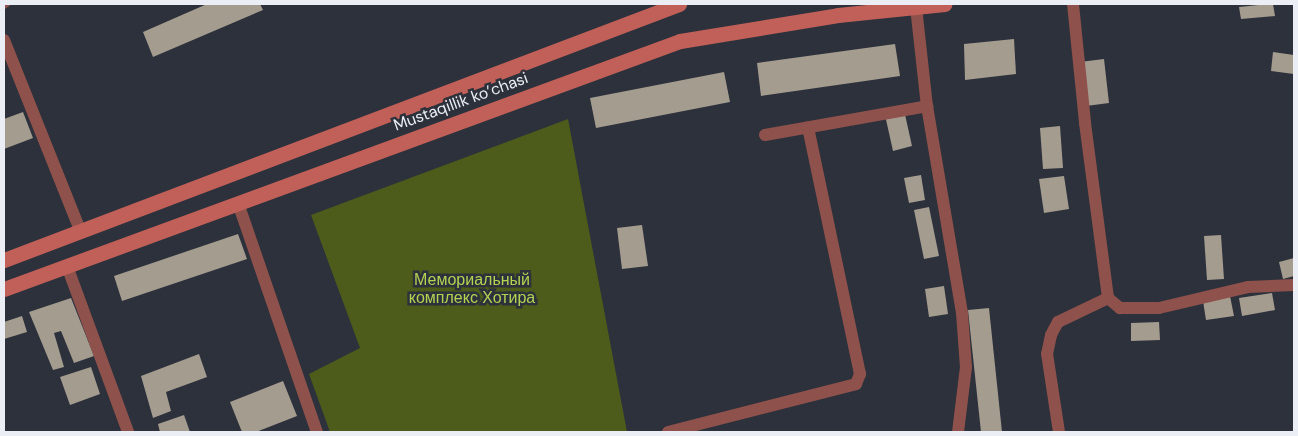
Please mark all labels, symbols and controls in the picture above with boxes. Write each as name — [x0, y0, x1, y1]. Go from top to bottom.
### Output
street label: Mustaqillik ko’chasi — [391, 69, 531, 135]
park label: Мемориальный комплекс Хотира — [409, 270, 535, 308]

